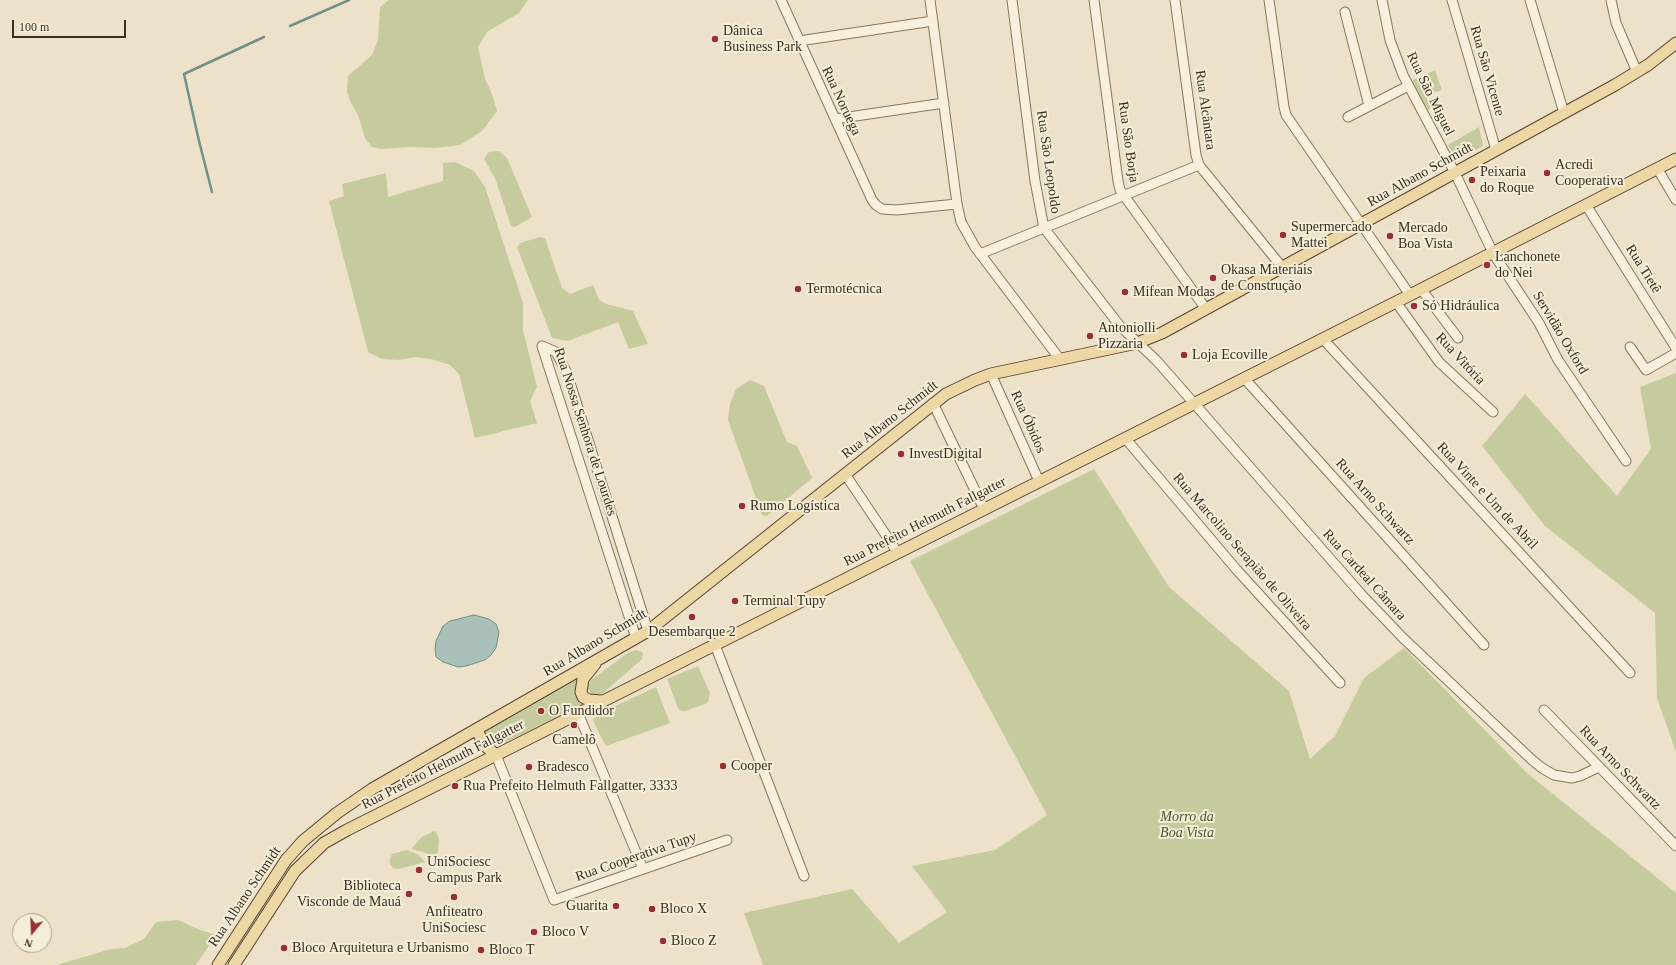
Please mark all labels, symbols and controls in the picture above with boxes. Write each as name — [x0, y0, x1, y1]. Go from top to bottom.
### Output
scale bar — [14, 12, 128, 38]
text: 100 m — [19, 20, 49, 34]
place label: Dânica Business Park — [723, 23, 802, 56]
street label: Rua São Vicente — [1466, 24, 1508, 118]
marker: Dânica Business Park — [710, 34, 720, 44]
street label: Rua São Miguel — [1403, 49, 1457, 139]
street label: Rua Noruega — [818, 64, 864, 138]
street label: Rua Alcântara — [1191, 69, 1219, 151]
street label: Rua São Borja — [1114, 100, 1142, 184]
street label: Rua São Leopoldo — [1032, 109, 1064, 215]
street label: Rua Albano Schmidt — [1365, 139, 1475, 211]
place label: Acredi Cooperativa — [1555, 157, 1623, 190]
place label: Peixaria do Roque — [1480, 164, 1534, 196]
marker: Acredi Cooperativa — [1542, 168, 1552, 178]
marker: Peixaria do Roque — [1467, 175, 1477, 185]
place label: Supermercado Mattei — [1291, 219, 1372, 252]
place label: Mercado Boa Vista — [1398, 220, 1453, 252]
marker: Supermercado Mattei — [1278, 230, 1288, 240]
marker: Mercado Boa Vista — [1385, 231, 1395, 241]
street label: Rua Tietê — [1621, 242, 1665, 296]
place label: Lanchonete do Nei — [1495, 249, 1560, 282]
marker: Lanchonete do Nei — [1482, 260, 1492, 270]
place label: Okasa Materiais de Construção — [1221, 262, 1312, 294]
marker: Okasa Materiais de Construção — [1208, 273, 1218, 283]
place label: Termotécnica — [806, 281, 882, 297]
marker: Termotécnica — [793, 284, 803, 294]
place label: Mifean Modas — [1133, 284, 1215, 300]
marker: Mifean Modas — [1120, 287, 1130, 297]
street label: Servidão Oxford — [1529, 289, 1591, 377]
place label: Só Hidráulica — [1422, 298, 1499, 314]
marker: Só Hidráulica — [1409, 301, 1419, 311]
place label: Antoniolli Pizzaria — [1098, 320, 1156, 352]
street label: Rua Vitória — [1432, 330, 1488, 388]
marker: Antoniolli Pizzaria — [1085, 331, 1095, 341]
street label: Rua Nossa Senhora de Lourdes — [550, 346, 620, 518]
place label: Loja Ecoville — [1192, 347, 1268, 363]
marker: Loja Ecoville — [1179, 350, 1189, 360]
street label: Rua Albano Schmidt — [839, 377, 941, 463]
street label: Rua Óbidos — [1007, 388, 1049, 456]
street label: Rua Vinte e Um de Abril — [1433, 439, 1541, 553]
place label: InvestDigital — [909, 446, 982, 462]
marker: InvestDigital — [896, 449, 906, 459]
street label: Rua Arno Schwartz — [1332, 455, 1418, 549]
street label: Rua Marcolino Serapião de Oliveira — [1169, 470, 1315, 634]
street label: Rua Prefeito Helmuth Fallgatter — [841, 474, 1009, 570]
place label: Rumo Logística — [750, 498, 840, 514]
marker: Rumo Logística — [737, 501, 747, 511]
street label: Rua Cardeal Câmara — [1319, 526, 1409, 624]
place label: Terminal Tupy — [743, 593, 826, 609]
marker: Terminal Tupy — [730, 596, 740, 606]
street label: Rua Albano Schmidt — [540, 606, 650, 680]
marker: Desembarque 2 — [687, 612, 697, 622]
place label: Desembarque 2 — [648, 624, 736, 640]
place label: O Fundidor — [549, 703, 614, 719]
marker: O Fundidor — [536, 706, 546, 716]
street label: Rua Prefeito Helmuth Fallgatter — [359, 717, 527, 813]
marker: Camelô — [569, 720, 579, 730]
street label: Rua Arno Schwartz — [1576, 722, 1664, 814]
place label: Camelô — [552, 732, 596, 748]
place label: Cooper — [731, 758, 772, 774]
place label: Bradesco — [537, 759, 589, 775]
marker: Cooper — [718, 761, 728, 771]
marker: Bradesco — [524, 762, 534, 772]
place label: Rua Prefeito Helmuth Fallgatter, 3333 — [463, 778, 677, 794]
marker: Rua Prefeito Helmuth Fallgatter, 3333 — [450, 781, 460, 791]
park label: Morro da Boa Vista — [1160, 809, 1214, 842]
street label: Rua Cooperativa Tupy — [573, 828, 699, 886]
street label: Rua Albano Schmidt — [205, 844, 285, 950]
place label: UniSociesc Campus Park — [427, 854, 502, 886]
marker: UniSociesc Campus Park — [414, 865, 424, 875]
place label: Biblioteca Visconde de Mauá — [297, 878, 401, 910]
marker: Biblioteca Visconde de Mauá — [404, 889, 414, 899]
marker: Anfiteatro UniSociesc — [449, 892, 459, 902]
place label: Guarita — [566, 898, 608, 914]
marker: Guarita — [611, 901, 621, 911]
place label: Bloco X — [660, 901, 707, 917]
place label: Anfiteatro UniSociesc — [422, 904, 486, 936]
marker: Bloco X — [647, 904, 657, 914]
north arrow — [12, 913, 52, 953]
place label: Bloco V — [542, 924, 589, 940]
marker: Bloco V — [529, 927, 539, 937]
place label: Bloco Z — [671, 933, 716, 949]
text: N — [23, 936, 34, 950]
marker: Bloco Z — [658, 936, 668, 946]
place label: Bloco Arquitetura e Urbanismo — [292, 940, 469, 956]
place label: Bloco T — [489, 942, 534, 958]
marker: Bloco Arquitetura e Urbanismo — [279, 943, 289, 953]
marker: Bloco T — [476, 945, 486, 955]

